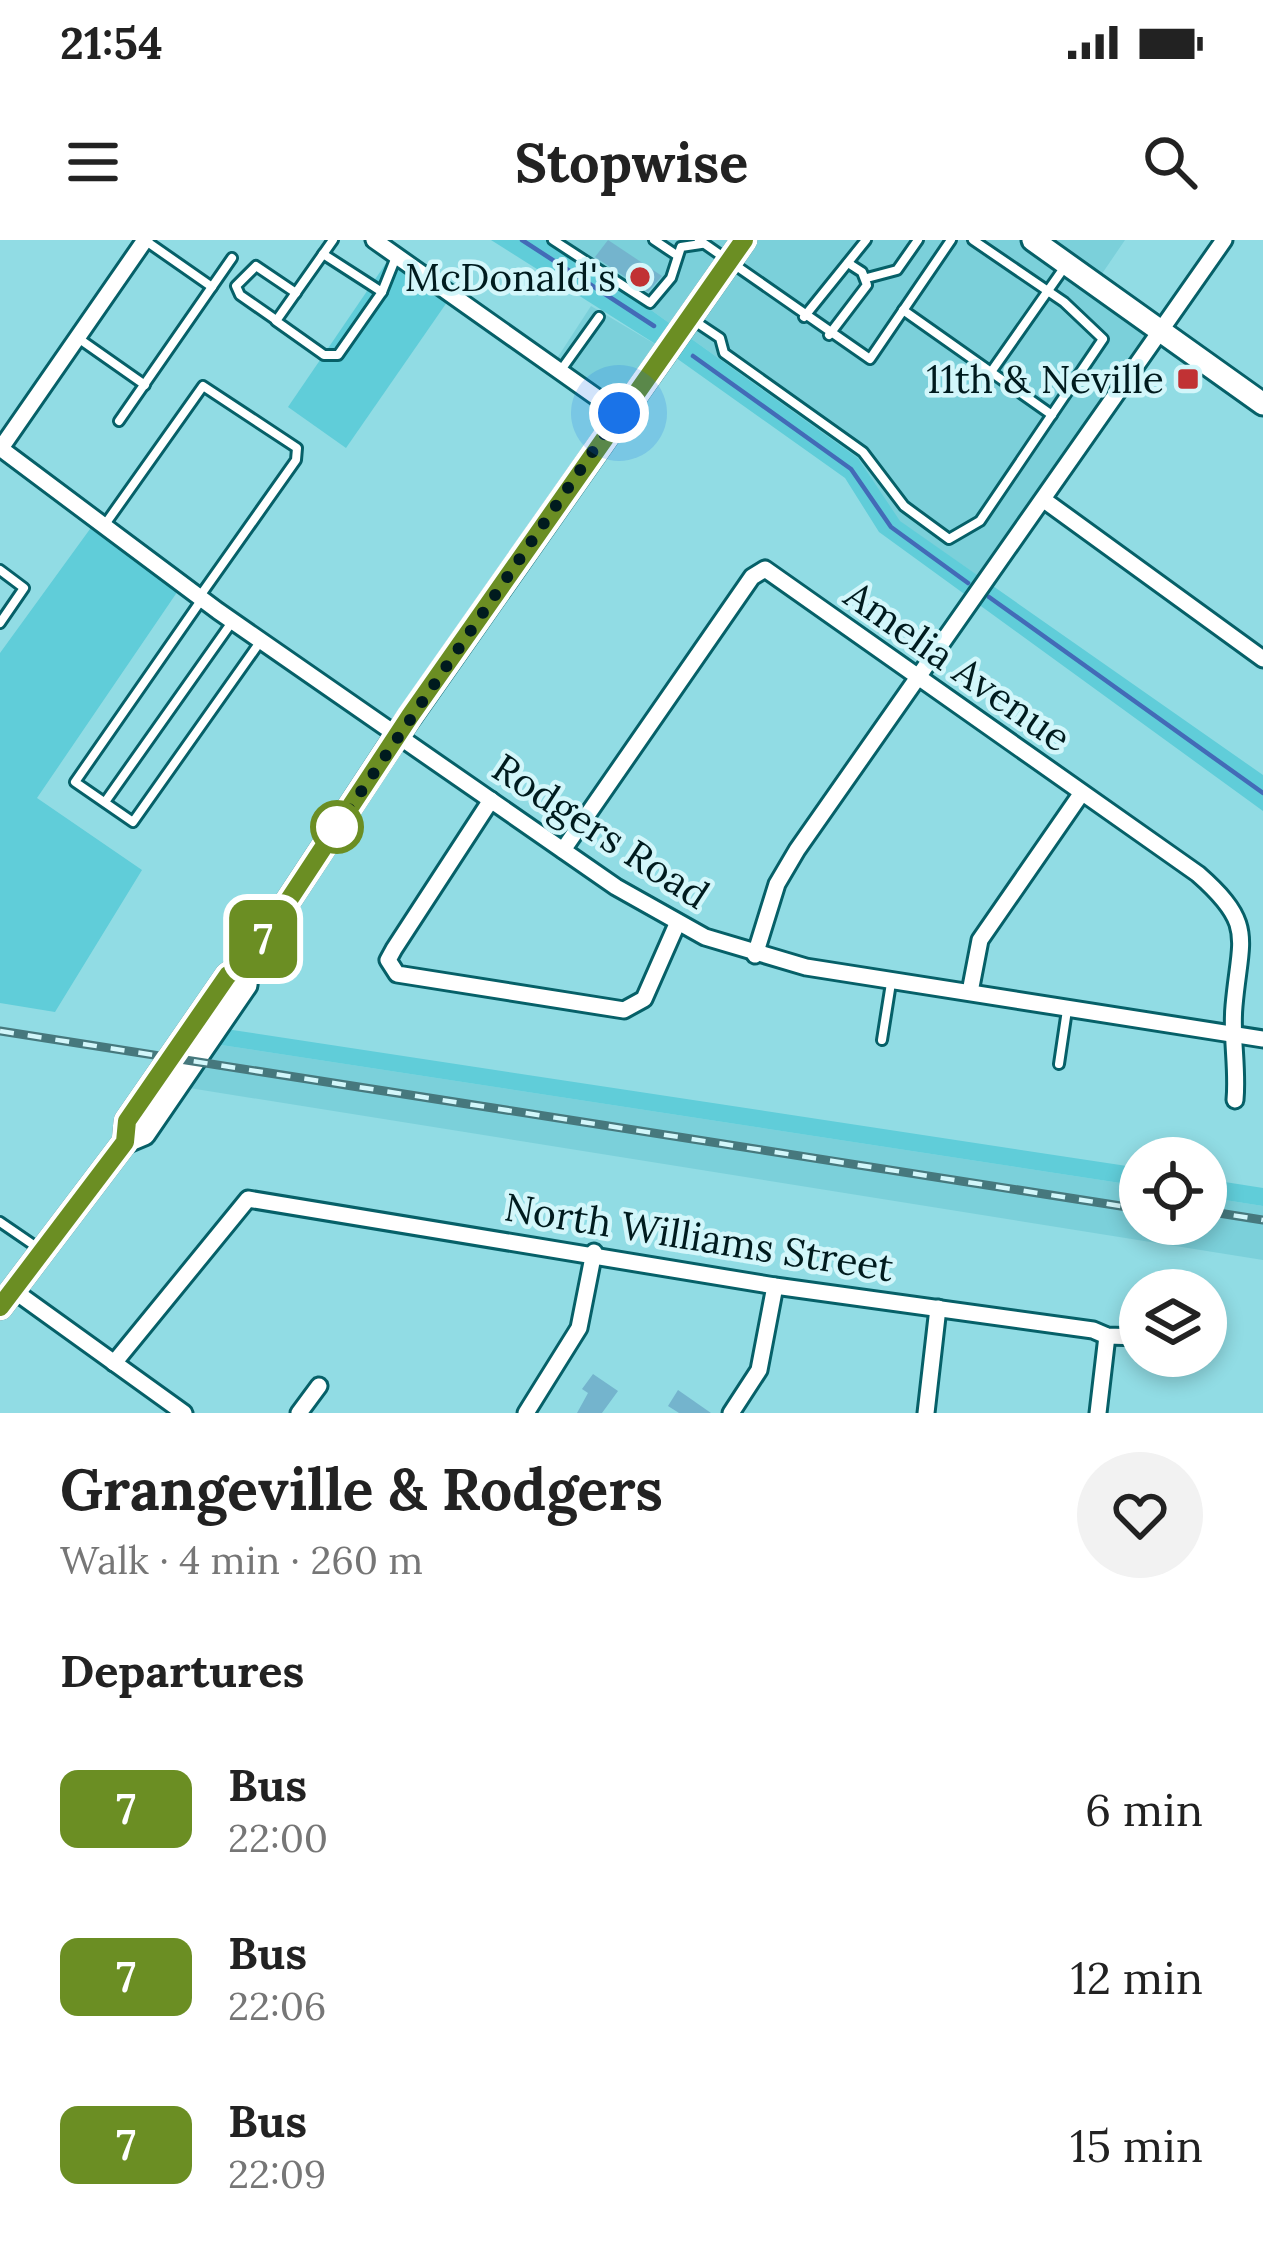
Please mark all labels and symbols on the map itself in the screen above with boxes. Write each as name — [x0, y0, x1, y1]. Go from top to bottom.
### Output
place label: McDonald's — [405, 252, 616, 302]
marker: McDonald's — [627, 264, 653, 290]
place label: 11th & Neville — [926, 354, 1164, 404]
marker: 11th & Neville — [1175, 366, 1201, 392]
your location — [589, 383, 649, 443]
street label: Amelia Avenue — [834, 569, 1081, 762]
street label: Rodgers Road — [483, 742, 719, 920]
unlabelled marker — [312, 802, 362, 852]
line badge: 7 — [224, 900, 302, 978]
street label: North Williams Street — [501, 1182, 897, 1292]

